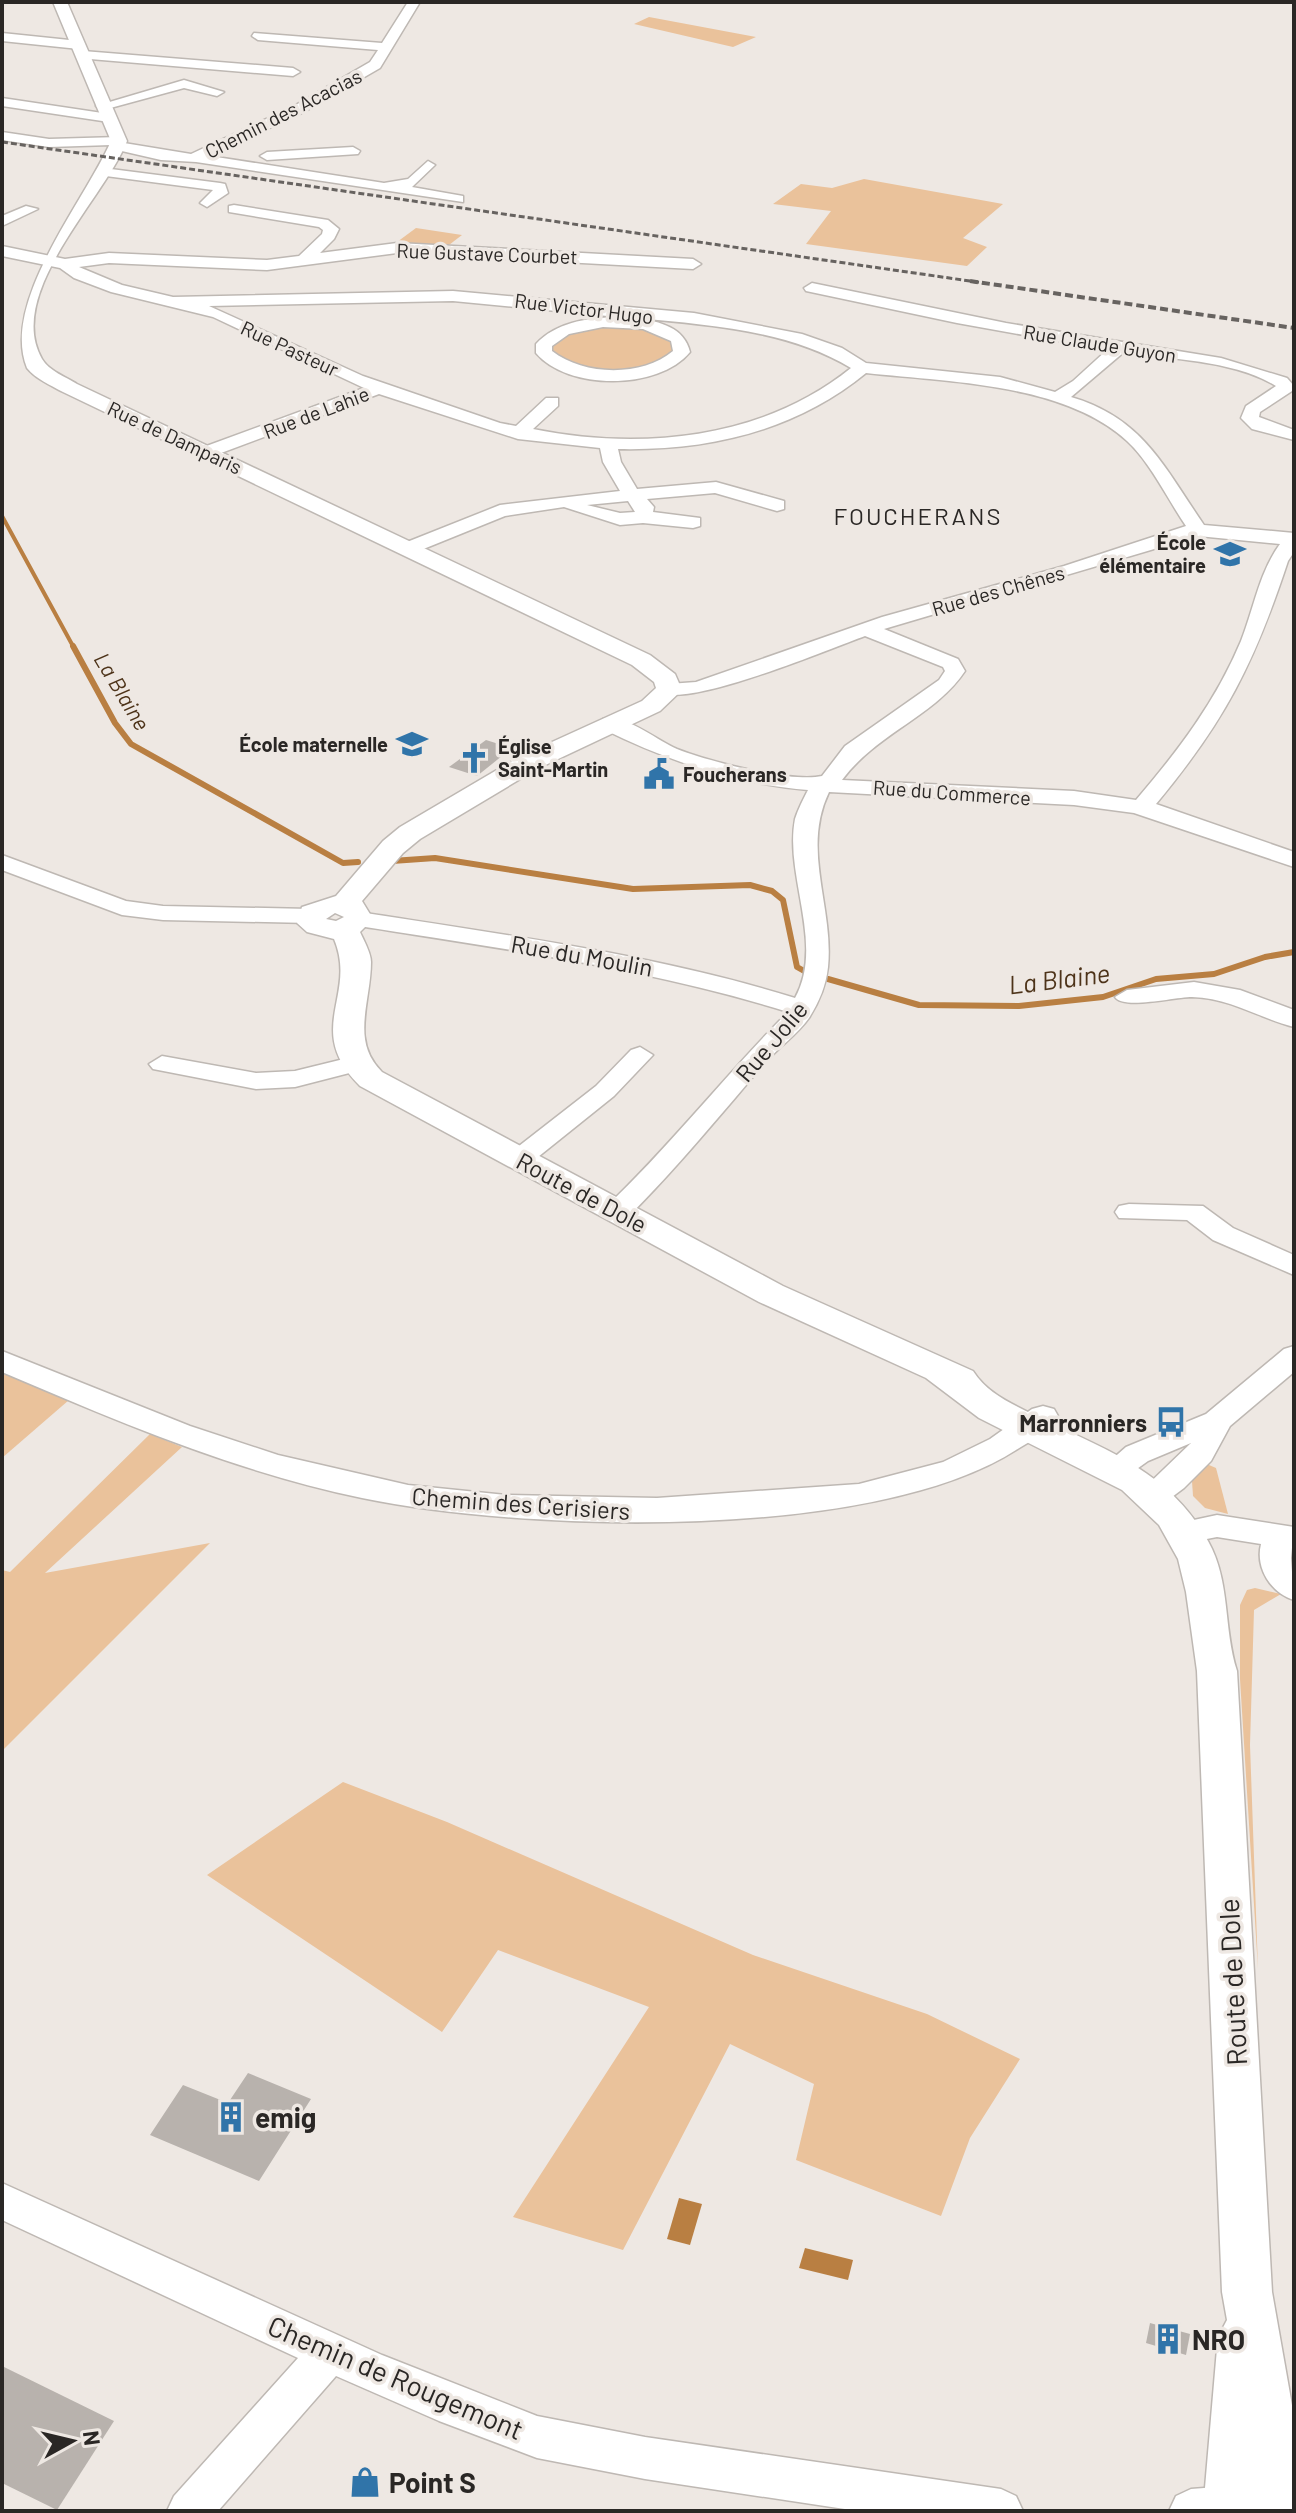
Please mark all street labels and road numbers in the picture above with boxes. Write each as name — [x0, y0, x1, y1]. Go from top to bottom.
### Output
street label: Chemin des Acacias — [201, 63, 365, 163]
street label: Rue Gustave Courbet — [396, 238, 578, 268]
street label: Rue Victor Hugo — [513, 288, 655, 328]
street label: Rue Pasteur — [237, 315, 343, 381]
street label: Rue Claude Guyon — [1022, 319, 1178, 367]
street label: Rue de Lahie — [260, 381, 372, 443]
street label: Rue de Damparis — [104, 395, 246, 479]
street label: Rue des Chênes — [929, 560, 1067, 620]
street label: Rue du Commerce — [872, 775, 1032, 809]
street label: Rue du Moulin — [509, 928, 655, 982]
street label: Rue Jolie — [729, 995, 813, 1087]
street label: Route de Dole — [512, 1146, 652, 1238]
street label: Chemin des Cerisiers — [411, 1481, 631, 1525]
street label: Route de Dole — [1211, 1898, 1253, 2066]
street label: Chemin de Rougemont — [263, 2308, 529, 2446]

